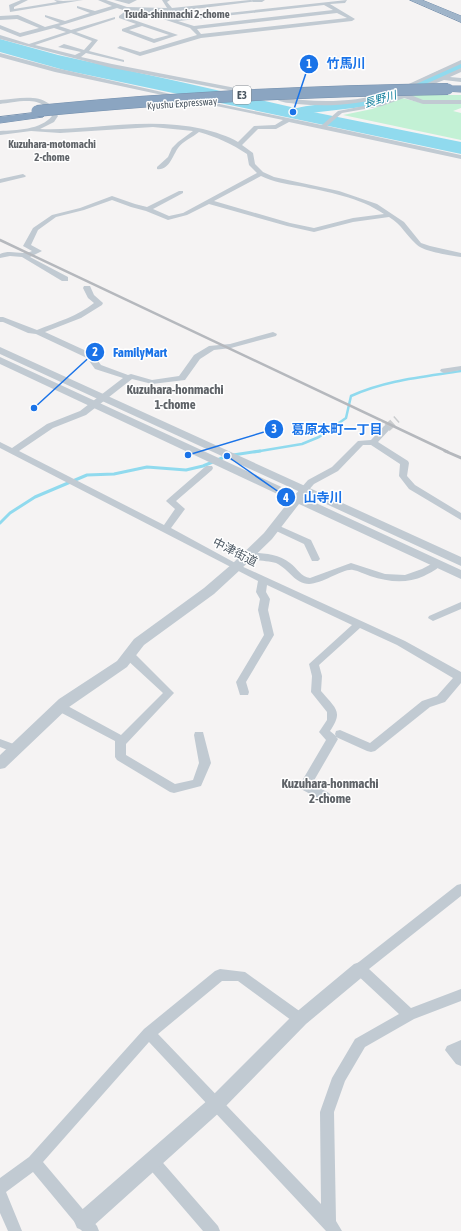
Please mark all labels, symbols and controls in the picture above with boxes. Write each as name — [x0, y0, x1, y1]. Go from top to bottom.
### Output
district label: Tsuda-shinmachi 2-chome — [124, 8, 230, 20]
callout: 竹馬川 — [299, 51, 374, 76]
text: 竹馬川 — [326, 56, 366, 71]
text: 1 — [306, 57, 312, 71]
road number: E3 — [233, 86, 251, 104]
water label: 長野川 — [362, 88, 398, 109]
street label: Kyushu Expressway — [147, 96, 218, 111]
district label: Kuzuhara-motomachi 2-chome — [8, 138, 96, 163]
callout: FamilyMart — [85, 340, 175, 365]
text: 2 — [92, 345, 98, 359]
text: FamilyMart — [113, 345, 167, 360]
district label: Kuzuhara-honmachi 1-chome — [127, 382, 223, 412]
callout: 葛原本町一丁目 — [264, 417, 391, 442]
text: 3 — [271, 422, 277, 436]
text: 葛原本町一丁目 — [291, 422, 383, 437]
callout: 山寺川 — [276, 485, 351, 510]
text: 山寺川 — [303, 490, 343, 505]
text: 4 — [282, 491, 289, 505]
street label: 中津街道 — [210, 535, 260, 569]
district label: Kuzuhara-honmachi 2-chome — [282, 776, 378, 806]

